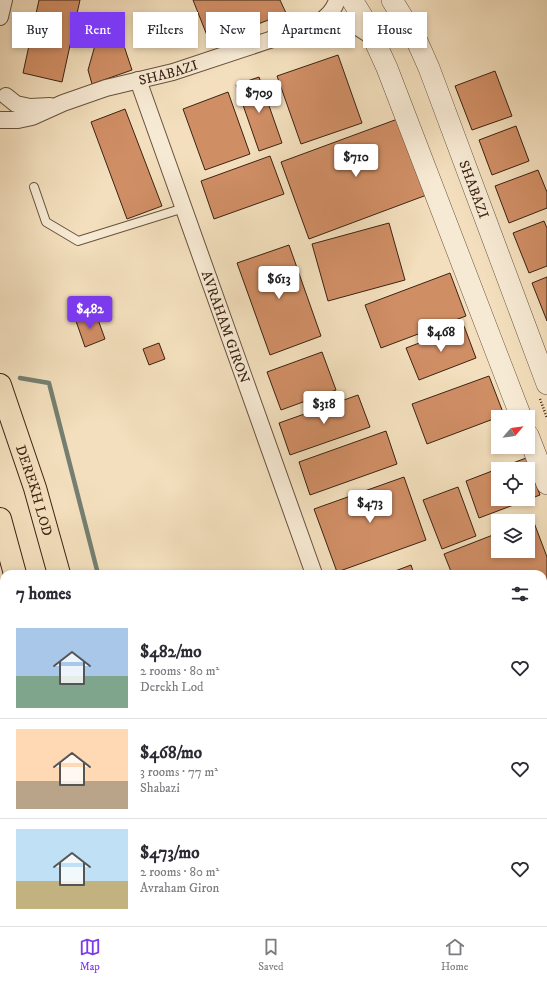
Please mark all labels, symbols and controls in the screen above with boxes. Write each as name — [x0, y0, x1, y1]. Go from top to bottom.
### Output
chip: Buy — [12, 12, 62, 48]
chip: Rent — [70, 12, 125, 48]
chip: Filters — [133, 12, 198, 48]
chip: New — [206, 12, 260, 48]
chip: Apartment — [268, 12, 355, 48]
chip: House — [363, 12, 427, 48]
street label: SHABAZI — [137, 56, 201, 90]
pin: $709 — [235, 80, 283, 114]
text: $709 — [245, 85, 273, 101]
pin: $710 — [332, 144, 380, 178]
text: $710 — [343, 149, 369, 165]
street label: SHABAZI — [454, 158, 492, 221]
pin: $613 — [255, 266, 303, 300]
street label: AVRAHAM GIRON — [197, 268, 253, 386]
text: $613 — [267, 271, 291, 287]
pin: $482 — [66, 296, 114, 330]
text: $482 — [76, 301, 104, 317]
pin: $468 — [417, 319, 465, 353]
text: $468 — [427, 324, 455, 340]
pin: $318 — [300, 391, 348, 425]
text: $318 — [312, 396, 336, 412]
north arrow — [491, 410, 535, 454]
map controls — [491, 410, 535, 558]
street label: DEREKH LOD — [11, 443, 56, 538]
button: locate — [491, 462, 535, 506]
pin: $473 — [346, 490, 394, 524]
text: $473 — [357, 495, 383, 511]
button: layers — [491, 514, 535, 558]
text: 7 homes — [16, 583, 71, 605]
icon: filters — [509, 583, 531, 605]
text: $482/mo — [140, 641, 202, 663]
icon: home — [48, 644, 96, 692]
icon: heart — [509, 657, 531, 679]
text: 2 rooms · 80 m² — [140, 663, 219, 679]
text: Derekh Lod — [140, 679, 204, 695]
text: $468/mo — [140, 742, 202, 764]
icon: home — [48, 745, 96, 793]
icon: heart — [509, 758, 531, 780]
text: 3 rooms · 77 m² — [140, 764, 218, 780]
text: Shabazi — [140, 780, 180, 796]
text: $473/mo — [140, 842, 199, 864]
icon: home — [48, 845, 96, 893]
icon: heart — [509, 858, 531, 880]
text: 2 rooms · 80 m² — [140, 864, 219, 880]
text: Avraham Giron — [140, 880, 219, 896]
tab: Map — [79, 936, 101, 974]
tab: Saved — [258, 936, 284, 974]
tab: Home — [441, 936, 468, 974]

